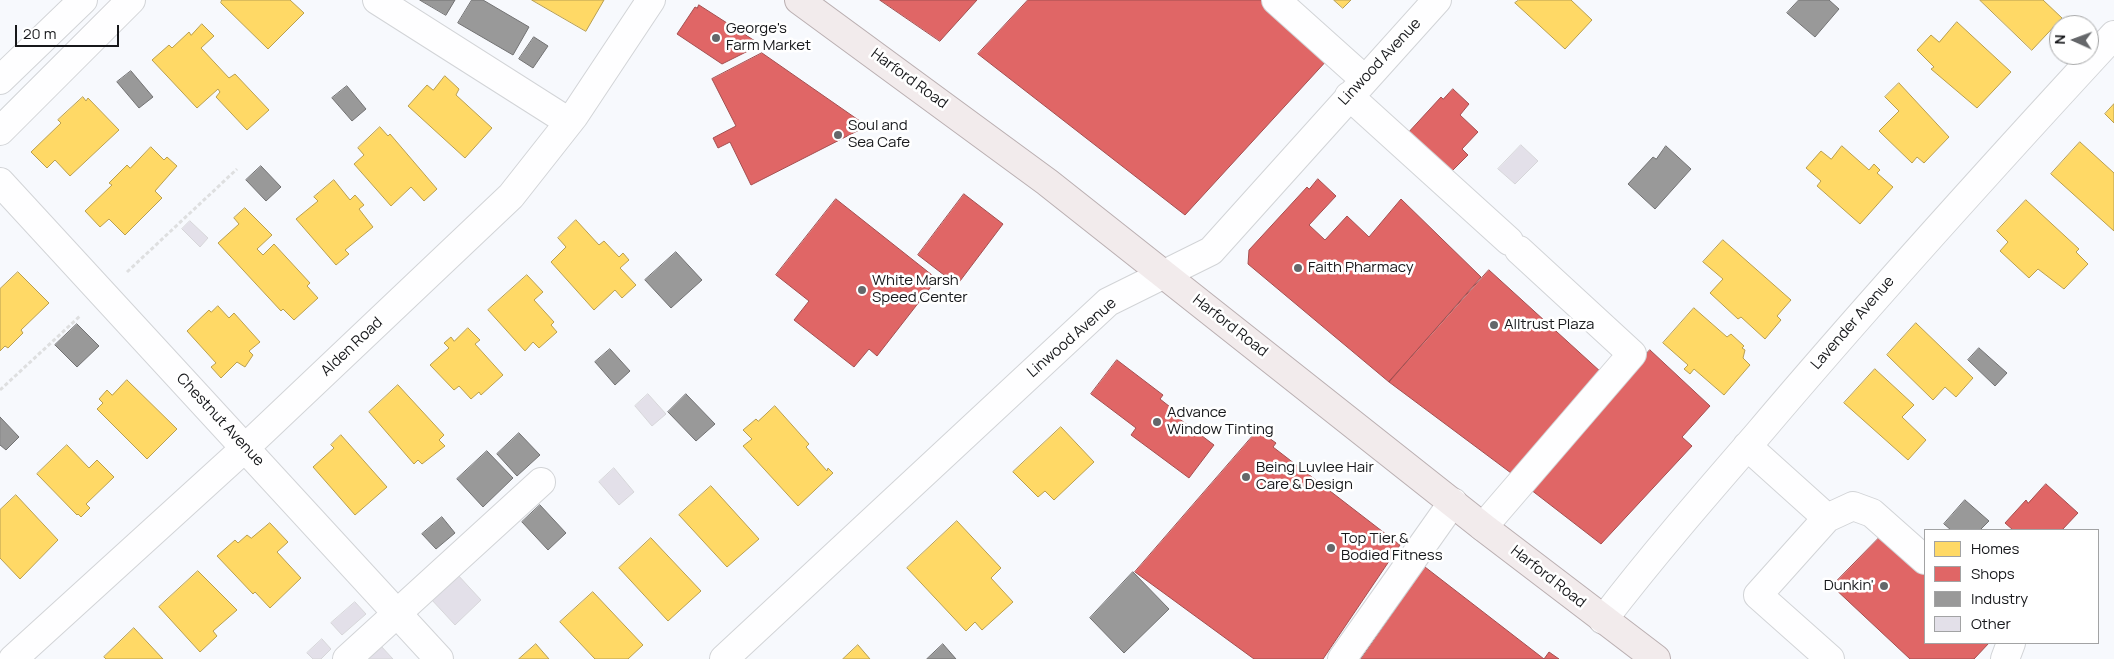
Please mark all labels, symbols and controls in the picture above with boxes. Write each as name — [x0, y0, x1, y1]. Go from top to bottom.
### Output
scale bar — [18, 15, 121, 47]
street label: Linwood Avenue — [1335, 15, 1425, 109]
north arrow — [2049, 15, 2099, 65]
place label: George's Farm Market — [726, 20, 811, 55]
text: 20 m — [23, 23, 56, 44]
marker: George's Farm Market — [710, 32, 722, 44]
text: N — [2050, 34, 2069, 45]
street label: Harford Road — [867, 45, 951, 113]
place label: Soul and Sea Cafe — [848, 117, 910, 152]
marker: Soul and Sea Cafe — [832, 129, 844, 141]
place label: Faith Pharmacy — [1308, 259, 1414, 277]
marker: Faith Pharmacy — [1292, 262, 1304, 274]
place label: White Marsh Speed Center — [872, 272, 968, 307]
street label: Lavender Avenue — [1808, 273, 1898, 373]
marker: White Marsh Speed Center — [856, 284, 868, 296]
street label: Harford Road — [1189, 291, 1271, 361]
street label: Linwood Avenue — [1024, 294, 1120, 382]
street label: Alden Road — [317, 314, 387, 380]
place label: Alltrust Plaza — [1504, 316, 1594, 334]
marker: Alltrust Plaza — [1488, 319, 1500, 331]
street label: Chestnut Avenue — [172, 370, 268, 470]
place label: Advance Window Tinting — [1167, 404, 1274, 439]
marker: Advance Window Tinting — [1151, 416, 1163, 428]
place label: Being Luvlee Hair Care & Design — [1256, 459, 1374, 494]
marker: Being Luvlee Hair Care & Design — [1240, 471, 1252, 483]
legend — [1924, 529, 2099, 644]
place label: Top Tier & Bodied Fitness — [1341, 530, 1443, 565]
text: Homes — [1971, 538, 2019, 559]
marker: Top Tier & Bodied Fitness — [1325, 542, 1337, 554]
street label: Harford Road — [1507, 542, 1589, 612]
text: Shops — [1971, 563, 2015, 584]
place label: Dunkin' — [1824, 577, 1874, 595]
marker: Dunkin' — [1878, 580, 1890, 592]
text: Industry — [1971, 588, 2028, 609]
text: Other — [1971, 613, 2011, 634]

